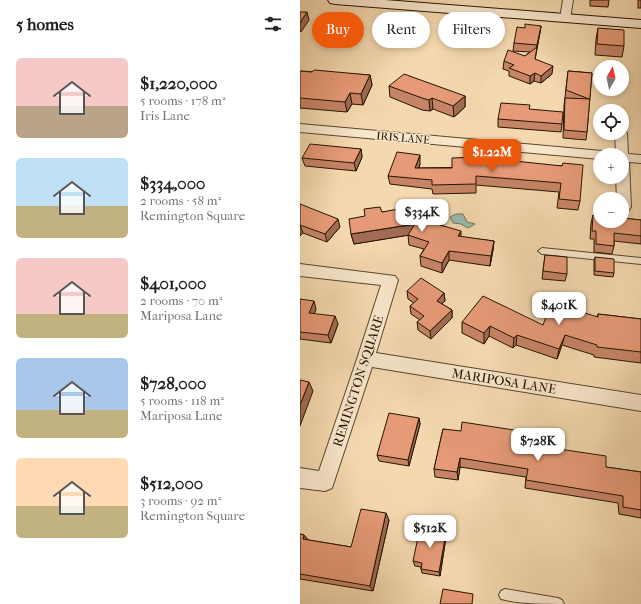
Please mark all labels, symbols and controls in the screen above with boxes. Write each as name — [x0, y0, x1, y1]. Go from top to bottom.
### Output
chip: Buy — [312, 12, 364, 48]
chip: Rent — [372, 12, 430, 48]
chip: Filters — [438, 12, 505, 48]
icon: filters — [262, 13, 284, 35]
text: 5 homes — [16, 14, 74, 34]
north arrow — [593, 60, 629, 96]
map controls — [593, 60, 629, 228]
text: $1,220,000 — [140, 73, 217, 93]
icon: home — [48, 74, 96, 122]
text: 5 rooms · 178 m² — [140, 93, 226, 108]
button: locate — [593, 104, 629, 140]
text: Iris Lane — [140, 108, 190, 123]
street label: IRIS LANE — [376, 129, 431, 147]
pin: $1.22M — [459, 139, 525, 173]
text: $1.22M — [472, 144, 512, 159]
button: + — [593, 148, 629, 184]
text: $334,000 — [140, 173, 205, 193]
icon: home — [48, 174, 96, 222]
button: − — [593, 192, 629, 228]
text: 2 rooms · 58 m² — [140, 193, 221, 208]
pin: $334K — [394, 199, 450, 233]
text: $334K — [405, 204, 439, 219]
text: Remington Square — [140, 208, 245, 223]
text: $401,000 — [140, 273, 206, 293]
icon: home — [48, 274, 96, 322]
pin: $401K — [531, 292, 587, 326]
text: 2 rooms · 70 m² — [140, 293, 223, 308]
text: $401K — [541, 297, 577, 312]
text: Mariposa Lane — [140, 308, 222, 323]
street label: REMINGTON SQUARE — [330, 313, 386, 449]
street label: MARIPOSA LANE — [451, 365, 557, 397]
text: $728,000 — [140, 373, 206, 393]
icon: home — [48, 374, 96, 422]
text: 5 rooms · 118 m² — [140, 393, 224, 408]
text: Mariposa Lane — [140, 408, 222, 423]
pin: $728K — [510, 428, 566, 462]
text: $728K — [520, 433, 556, 448]
text: $512,000 — [140, 473, 203, 493]
icon: home — [48, 474, 96, 522]
text: 3 rooms · 92 m² — [140, 493, 221, 508]
text: Remington Square — [140, 508, 245, 523]
pin: $512K — [402, 515, 458, 549]
text: $512K — [413, 520, 447, 535]

